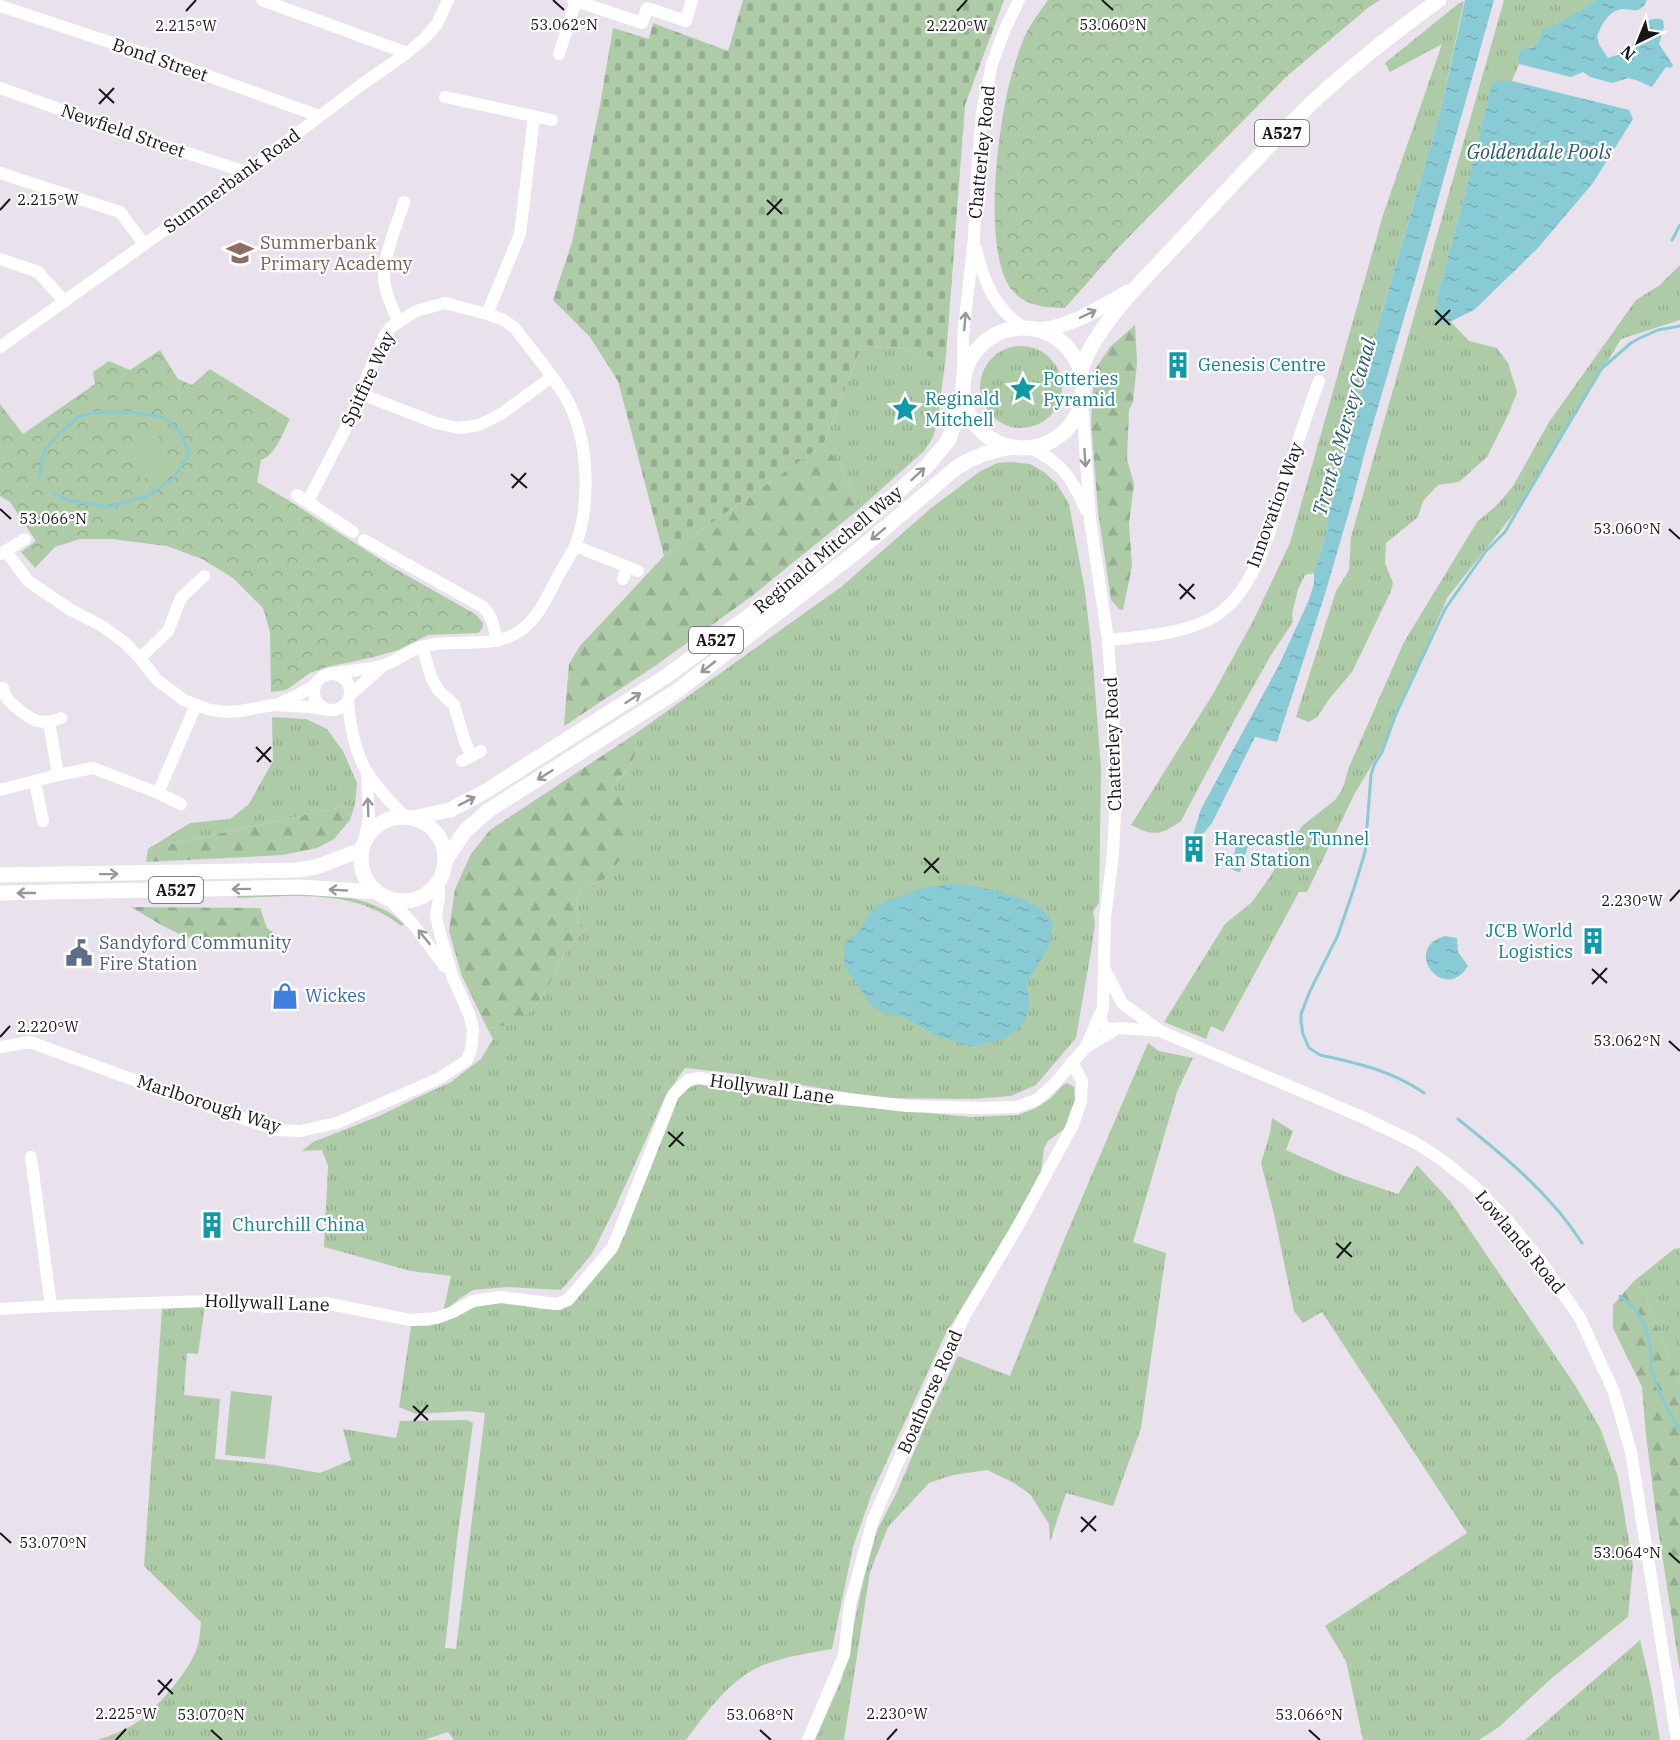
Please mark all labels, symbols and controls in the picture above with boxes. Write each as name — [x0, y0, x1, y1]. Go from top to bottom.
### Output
north arrow — [1608, 12, 1668, 72]
text: 53.062°N — [530, 15, 598, 34]
text: 53.060°N — [1079, 15, 1147, 34]
text: 2.215°W — [155, 16, 217, 35]
text: 2.220°W — [926, 16, 988, 35]
street label: Bond Street — [109, 32, 211, 87]
text: N — [1616, 41, 1639, 65]
street label: Chatterley Road — [963, 84, 1000, 220]
street label: Newfield Street — [58, 99, 188, 163]
road number: A527 — [1255, 120, 1309, 146]
street label: Summerbank Road — [159, 123, 305, 238]
water label: Goldendale Pools — [1466, 138, 1612, 165]
text: 2.215°W — [17, 190, 79, 209]
place label: Summerbank Primary Academy — [260, 231, 413, 275]
school or university icon: Summerbank Primary Academy — [225, 238, 255, 268]
one-way arrow — [1079, 308, 1097, 319]
one-way arrow — [960, 312, 971, 332]
street label: Spitfire Way — [335, 327, 400, 430]
water label: Trent & Mersey Canal — [1305, 335, 1382, 519]
building icon: Genesis Centre — [1163, 350, 1193, 380]
place label: Genesis Centre — [1198, 353, 1326, 376]
place label: Potteries Pyramid — [1043, 367, 1118, 411]
place icon: Potteries Pyramid — [1008, 374, 1038, 404]
place label: Reginald Mitchell — [925, 387, 1000, 431]
place icon: Reginald Mitchell — [890, 394, 920, 424]
street label: Innovation Way — [1241, 439, 1308, 571]
one-way arrow — [1080, 448, 1091, 468]
one-way arrow — [910, 468, 925, 482]
street label: Reginald Mitchell Way — [749, 480, 907, 619]
text: 53.066°N — [19, 509, 87, 528]
text: 53.060°N — [1593, 519, 1661, 538]
one-way arrow — [871, 527, 886, 541]
road number: A527 — [689, 627, 743, 653]
one-way arrow — [700, 661, 716, 674]
street label: Chatterley Road — [1099, 676, 1126, 812]
one-way arrow — [624, 692, 641, 704]
one-way arrow — [537, 769, 554, 781]
one-way arrow — [458, 795, 476, 806]
one-way arrow — [363, 797, 374, 817]
place label: Harecastle Tunnel Fan Station — [1214, 827, 1369, 871]
building icon: Harecastle Tunnel Fan Station — [1179, 834, 1209, 864]
one-way arrow — [99, 868, 119, 879]
road number: A527 — [149, 877, 203, 903]
one-way arrow — [232, 883, 252, 895]
one-way arrow — [329, 884, 349, 895]
one-way arrow — [16, 887, 36, 899]
text: 2.230°W — [1601, 891, 1663, 910]
place label: JCB World Logistics — [1486, 919, 1573, 963]
building icon: JCB World Logistics — [1578, 926, 1608, 956]
one-way arrow — [417, 929, 430, 945]
place label: Sandyford Community Fire Station — [99, 931, 291, 975]
public building icon: Sandyford Community Fire Station — [64, 938, 94, 968]
shop icon: Wickes — [270, 981, 300, 1011]
place label: Wickes — [305, 984, 366, 1007]
text: 2.220°W — [17, 1017, 79, 1036]
text: 53.062°N — [1593, 1031, 1661, 1050]
street label: Hollywall Lane — [708, 1068, 836, 1109]
street label: Marlborough Way — [134, 1069, 284, 1138]
street label: Lowlands Road — [1470, 1185, 1570, 1298]
building icon: Churchill China — [197, 1210, 227, 1240]
place label: Churchill China — [232, 1213, 365, 1236]
street label: Hollywall Lane — [204, 1289, 330, 1316]
street label: Boathorse Road — [892, 1326, 967, 1457]
text: 53.070°N — [19, 1533, 87, 1552]
text: 53.064°N — [1593, 1543, 1661, 1562]
text: 2.225°W — [95, 1704, 157, 1723]
text: 2.230°W — [866, 1704, 928, 1723]
text: 53.070°N — [177, 1705, 245, 1724]
text: 53.068°N — [726, 1705, 794, 1724]
text: 53.066°N — [1275, 1705, 1343, 1724]

